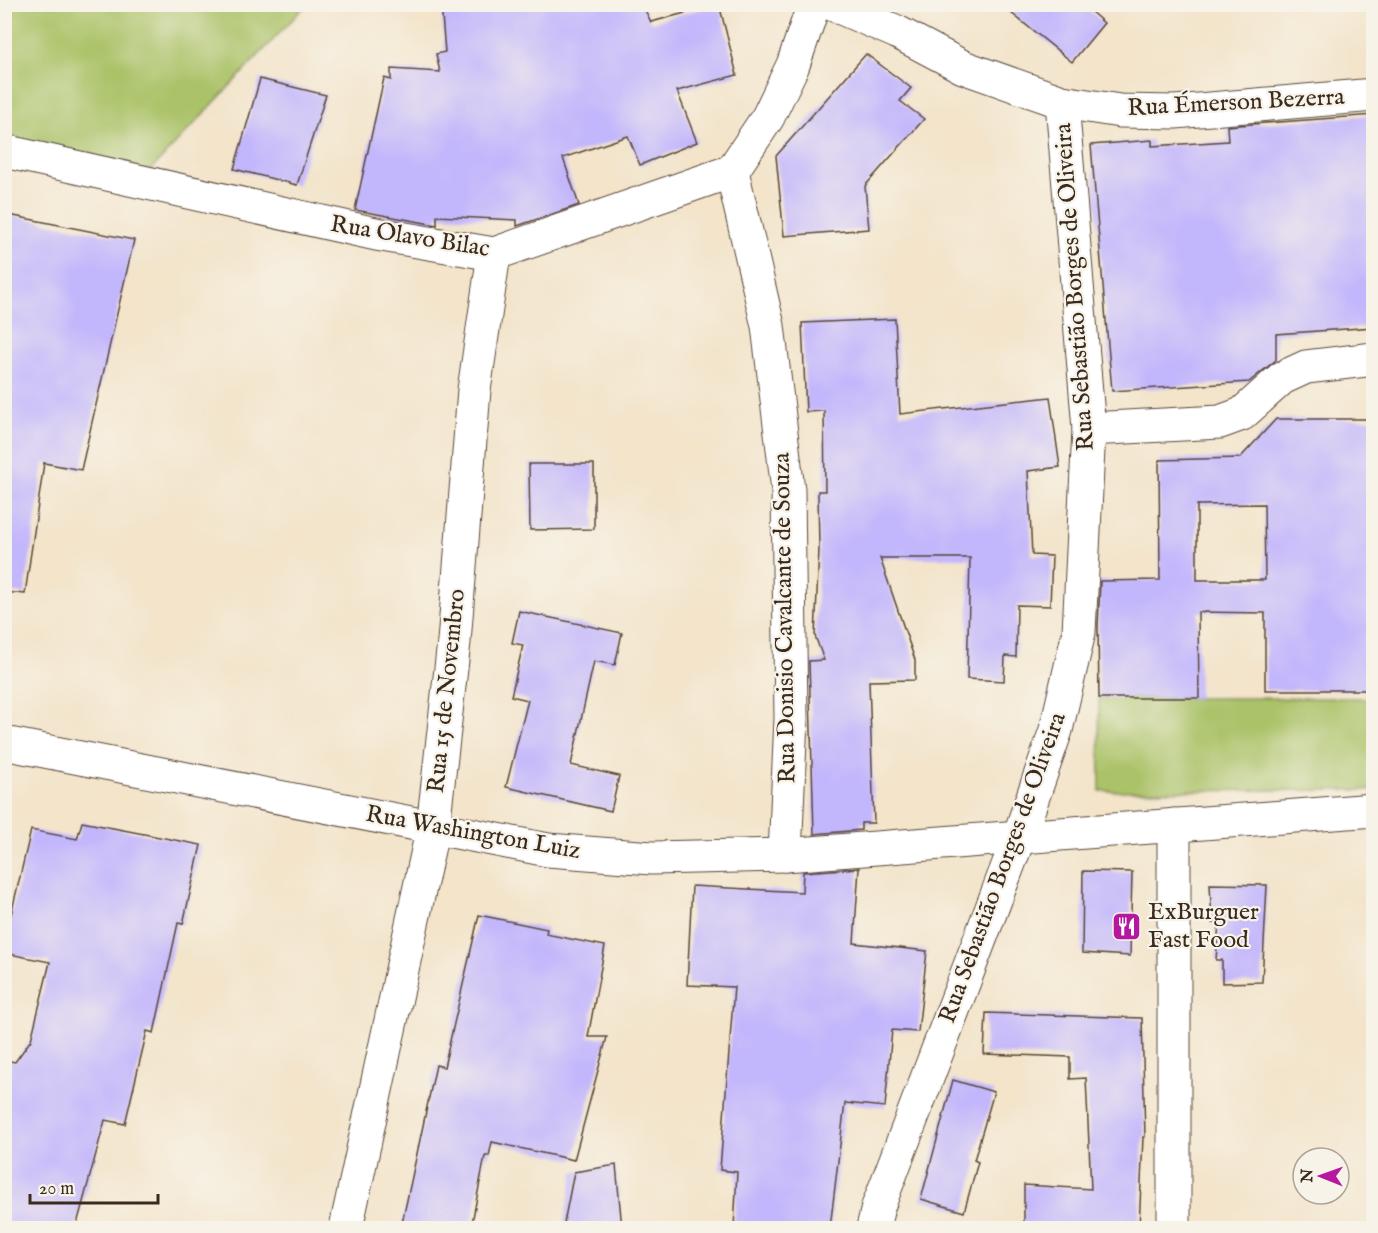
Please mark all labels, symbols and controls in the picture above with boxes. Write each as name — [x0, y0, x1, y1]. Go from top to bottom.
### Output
street label: Rua Émerson Bezerra — [1127, 82, 1346, 124]
street label: Rua Sebastião Borges de Oliveira — [1048, 121, 1102, 452]
street label: Rua Olavo Bilac — [328, 209, 492, 265]
street label: Rua Donisio Cavalcante de Souza — [767, 452, 803, 784]
street label: Rua 15 de Novembro — [421, 587, 473, 795]
street label: Rua Sebastião Borges de Oliveira — [932, 708, 1074, 1028]
street label: Rua Washington Luiz — [363, 799, 583, 867]
place label: ExBurguer Fast Food — [1148, 897, 1259, 956]
restaurant icon: ExBurguer Fast Food — [1111, 910, 1143, 942]
north arrow — [1291, 1146, 1351, 1206]
scale bar — [30, 1167, 158, 1205]
text: N — [1298, 1169, 1318, 1184]
text: 20 m — [39, 1178, 74, 1201]

